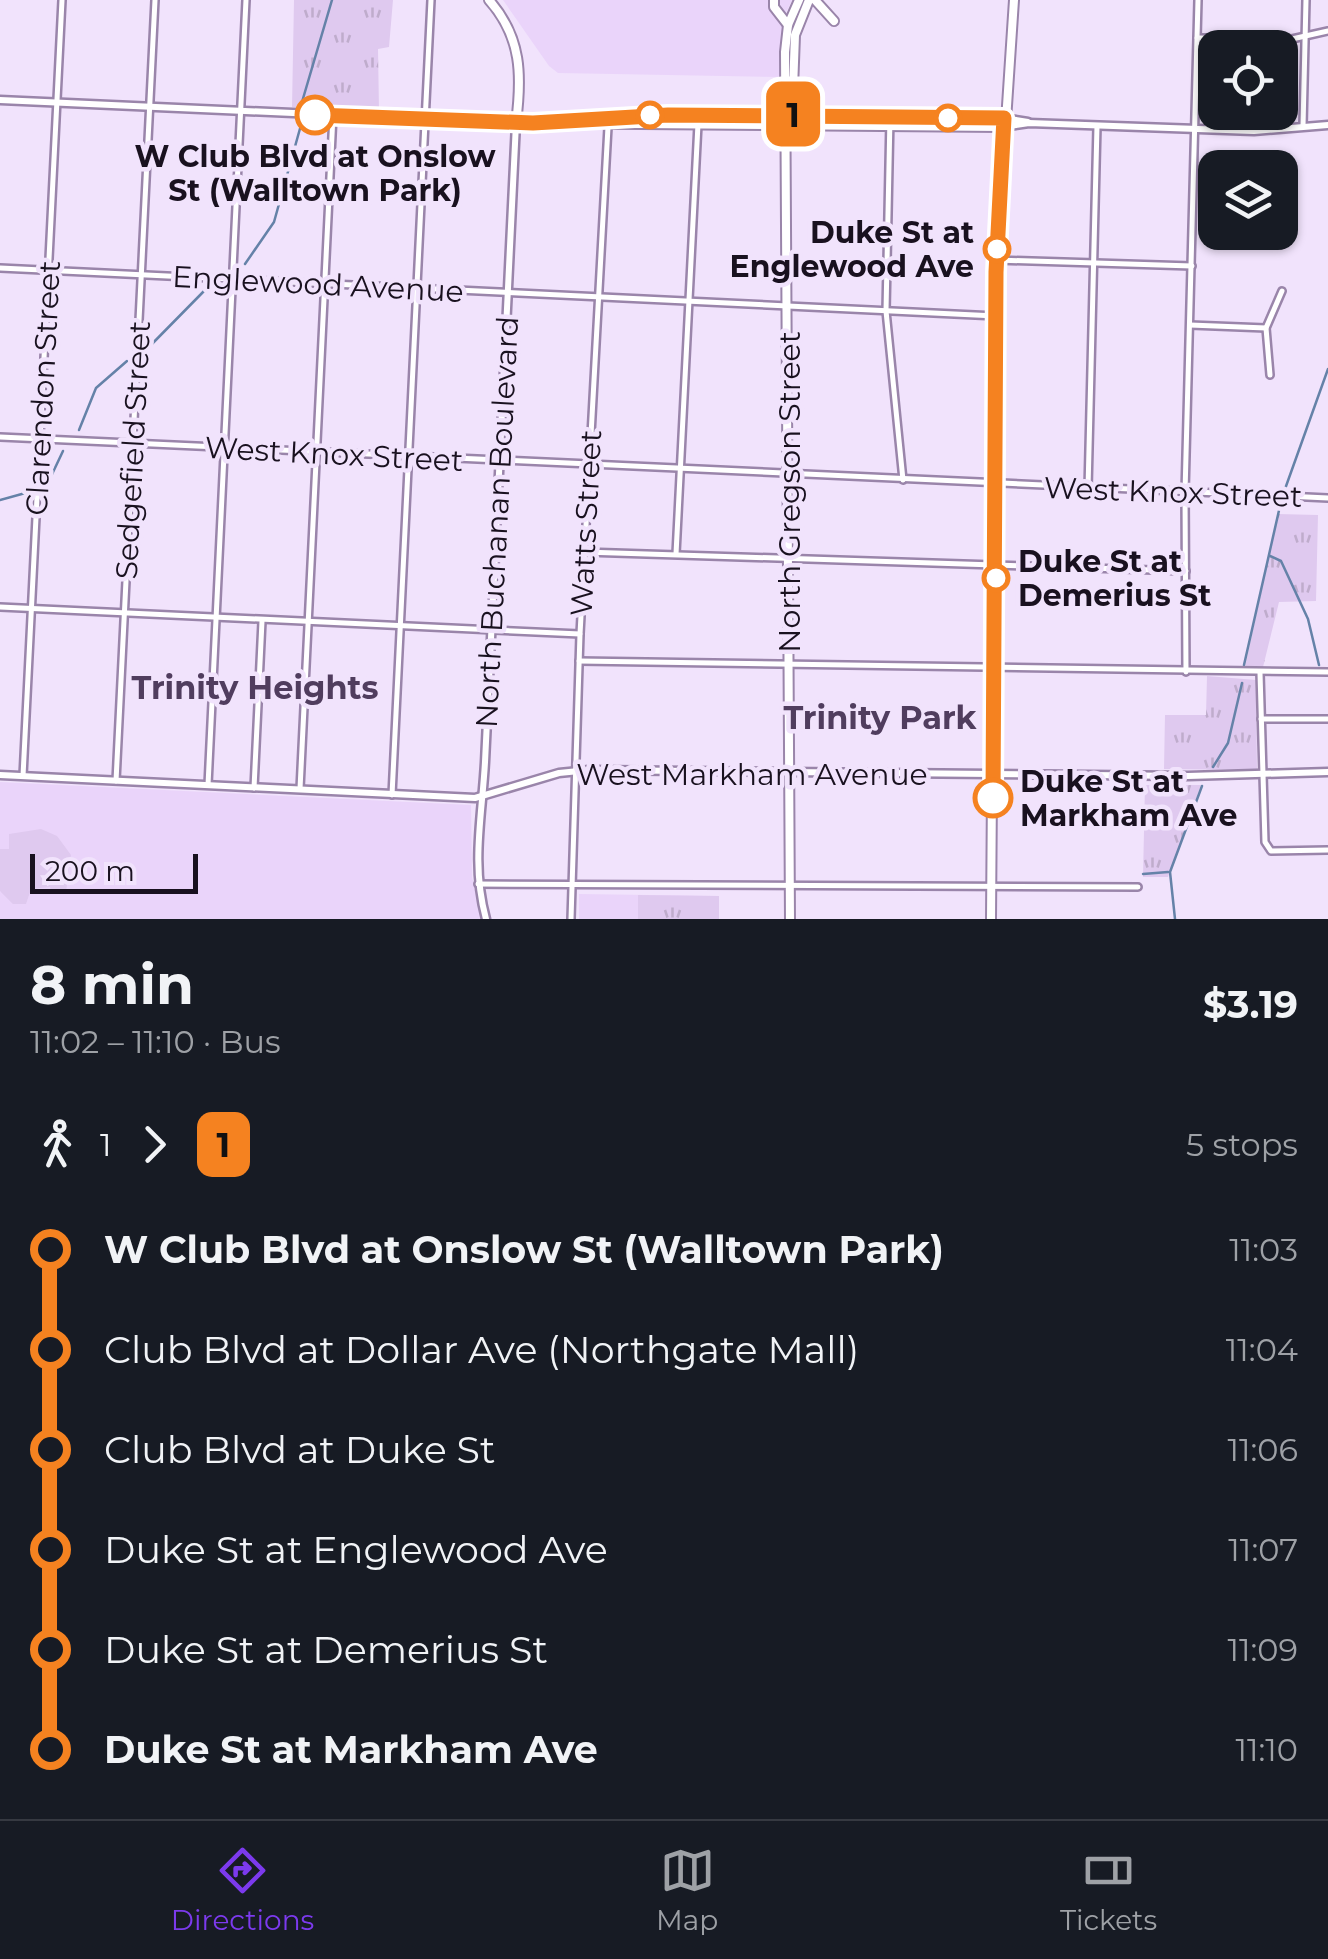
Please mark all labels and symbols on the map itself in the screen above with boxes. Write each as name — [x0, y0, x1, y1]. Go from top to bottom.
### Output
line badge: 1 — [760, 82, 826, 146]
marker: W Club Blvd at Onslow St (Walltown Park) — [296, 96, 334, 134]
unlabelled marker — [637, 102, 663, 128]
unlabelled marker — [935, 105, 961, 131]
place label: W Club Blvd at Onslow St (Walltown Park) — [134, 138, 496, 209]
place label: Duke St at Englewood Ave — [730, 214, 974, 285]
marker: Duke St at Englewood Ave — [984, 236, 1010, 262]
street label: Englewood Avenue — [171, 258, 465, 310]
street label: Clarendon Street — [18, 260, 68, 516]
street label: North Buchanan Boulevard — [468, 315, 526, 729]
street label: Sedgefield Street — [108, 320, 158, 580]
street label: North Gregson Street — [771, 331, 808, 653]
street label: West Knox Street — [204, 429, 464, 479]
street label: Watts Street — [563, 429, 609, 617]
street label: West Knox Street — [1043, 469, 1303, 515]
place label: Duke St at Demerius St — [1018, 543, 1211, 614]
marker: Duke St at Demerius St — [983, 565, 1009, 591]
district label: Trinity Heights — [132, 668, 378, 707]
district label: Trinity Park — [783, 698, 978, 737]
street label: West Markham Avenue — [576, 756, 928, 793]
place label: Duke St at Markham Ave — [1020, 763, 1237, 834]
marker: Duke St at Markham Ave — [974, 779, 1012, 817]
scale bar — [30, 849, 198, 894]

